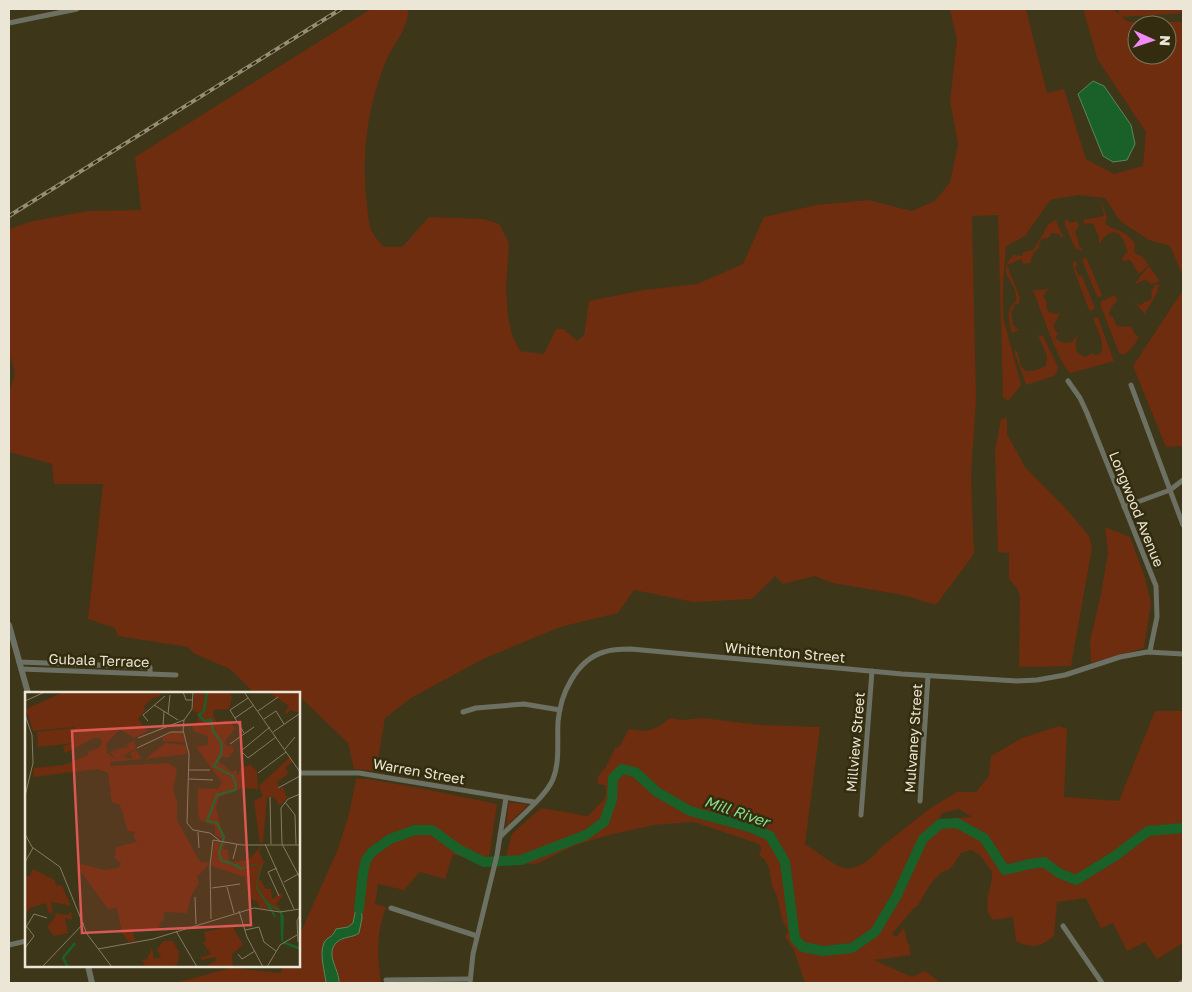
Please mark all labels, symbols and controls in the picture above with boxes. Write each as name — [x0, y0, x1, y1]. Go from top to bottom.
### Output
north arrow — [1127, 15, 1177, 65]
text: N — [1157, 35, 1174, 46]
street label: Longwood Avenue — [1106, 449, 1168, 569]
street label: Whittenton Street — [724, 638, 846, 666]
street label: Gubala Terrace — [48, 650, 150, 670]
street label: Mulvaney Street — [901, 683, 925, 793]
street label: Millview Street — [842, 691, 868, 793]
inset map — [25, 692, 300, 967]
street label: Warren Street — [372, 755, 466, 787]
water label: Mill River — [702, 792, 774, 831]

